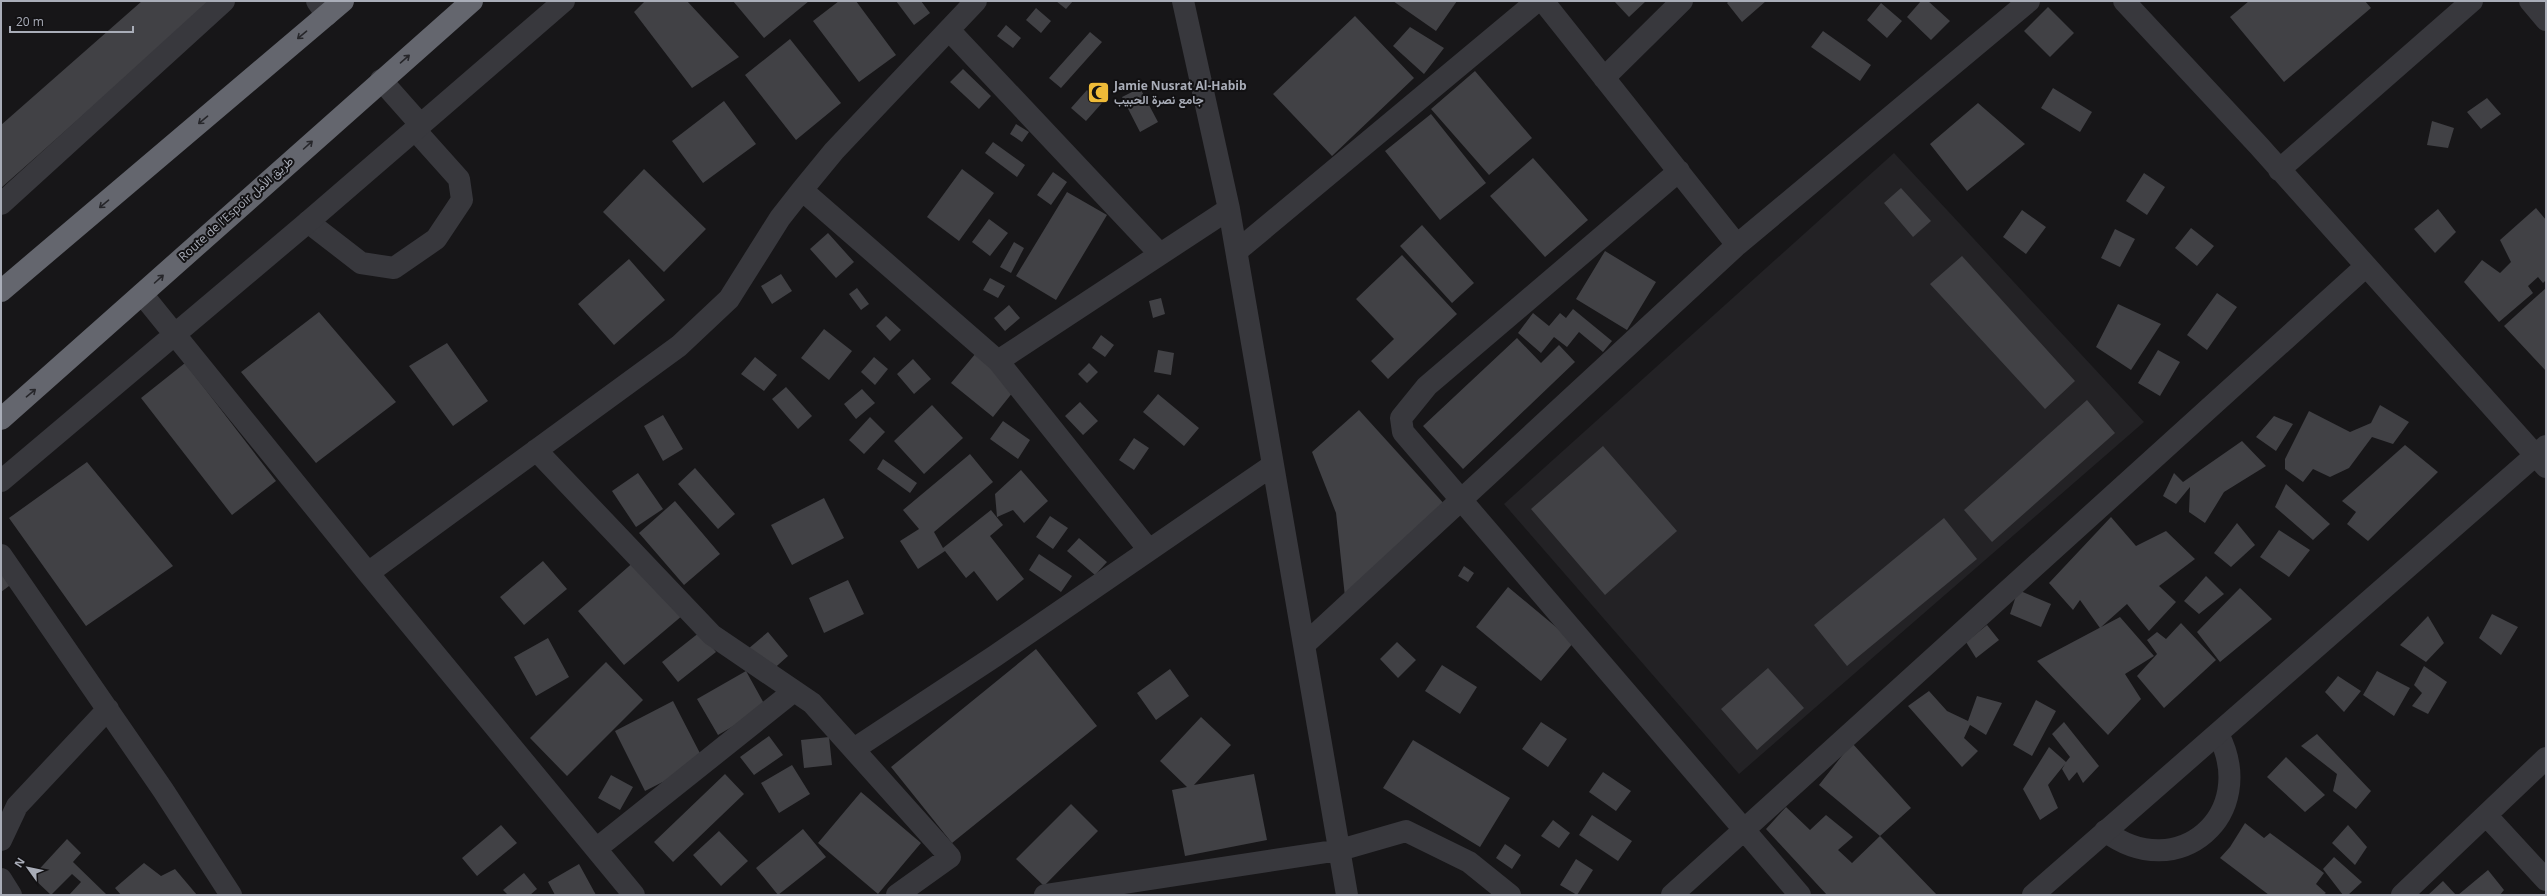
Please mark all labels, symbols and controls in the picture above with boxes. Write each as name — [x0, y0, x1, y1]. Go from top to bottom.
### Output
scale bar — [10, 8, 133, 34]
text: 20 m — [16, 13, 44, 30]
one-way arrow — [297, 31, 308, 40]
one-way arrow — [400, 55, 411, 64]
place label: Jamie Nusrat Al-Habib جامع نصرة الحبيب — [1113, 77, 1247, 108]
mosque icon: Jamie Nusrat Al-Habib جامع نصرة الحبيب — [1086, 80, 1112, 106]
one-way arrow — [198, 115, 209, 124]
one-way arrow — [303, 141, 313, 150]
street label: Route de l’Espoir طريق الأمل — [175, 152, 297, 265]
one-way arrow — [99, 199, 110, 208]
one-way arrow — [154, 274, 164, 283]
one-way arrow — [25, 389, 36, 398]
north arrow — [8, 848, 48, 888]
text: N — [10, 854, 28, 870]

